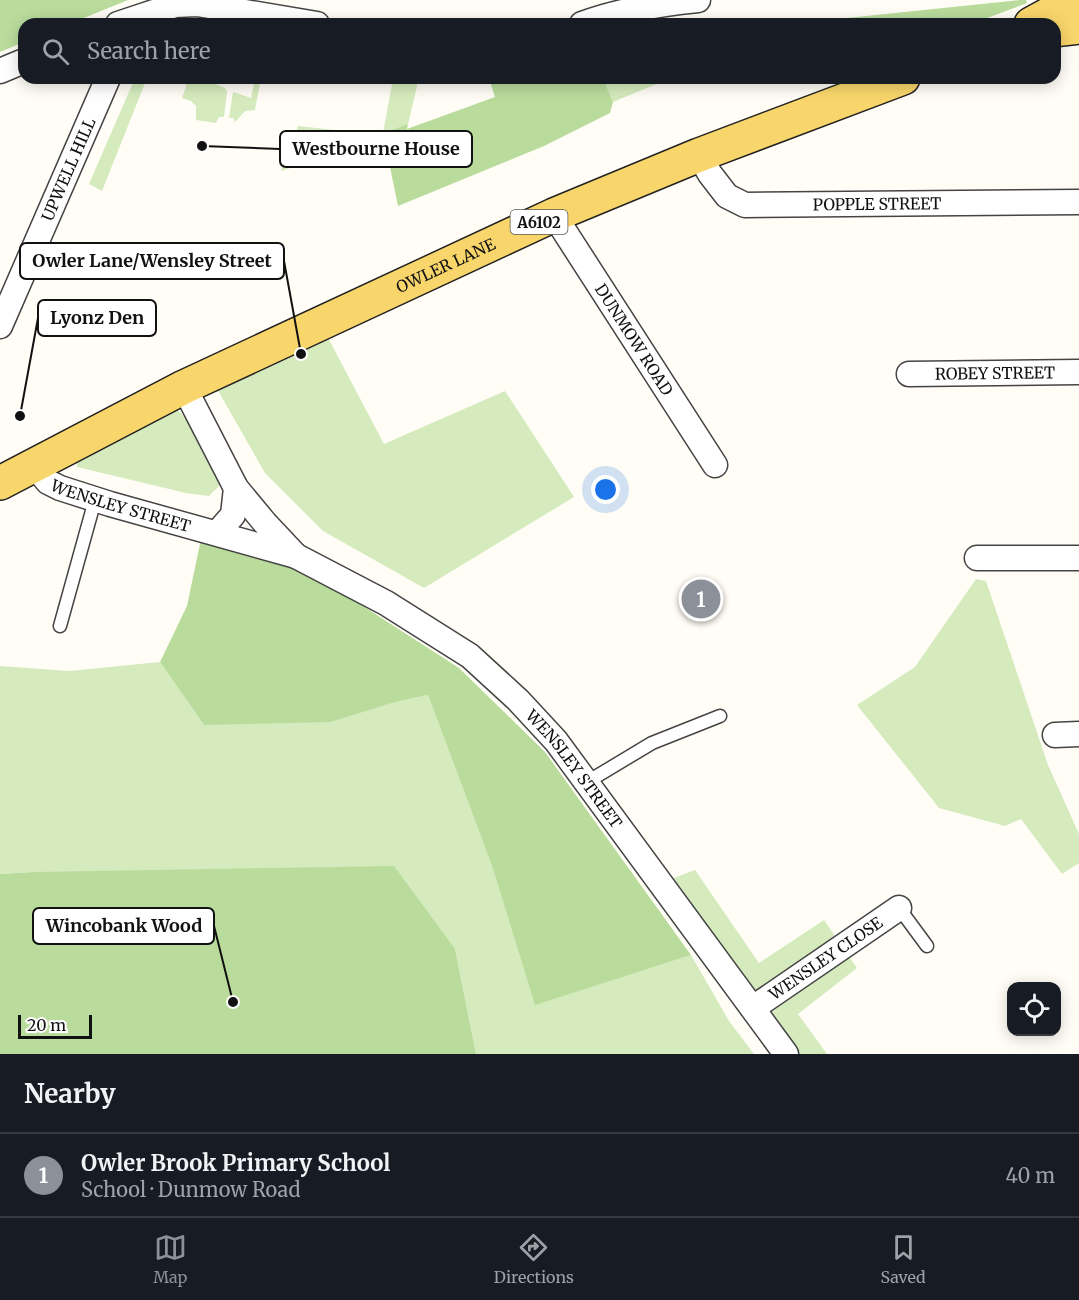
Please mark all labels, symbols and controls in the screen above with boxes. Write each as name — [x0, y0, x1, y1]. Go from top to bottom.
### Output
search box — [18, 18, 1061, 84]
icon: search — [39, 35, 72, 68]
text: Search here — [87, 37, 210, 65]
street label: UPWELL HILL — [37, 114, 100, 224]
callout: Westbourne House — [280, 131, 472, 167]
text: Westbourne House — [291, 137, 460, 160]
street label: POPPLE STREET — [813, 193, 941, 214]
road number: A6102 — [510, 210, 568, 234]
street label: OWLER LANE — [393, 233, 499, 297]
callout: Owler Lane/Wensley Street — [20, 243, 284, 279]
text: Owler Lane/Wensley Street — [32, 249, 273, 272]
street label: DUNMOW ROAD — [591, 280, 677, 399]
callout: Lyonz Den — [38, 300, 156, 336]
text: Lyonz Den — [50, 306, 144, 329]
street label: ROBEY STREET — [935, 362, 1055, 384]
street label: WENSLEY STREET — [47, 475, 193, 536]
your location — [591, 475, 620, 504]
pin: 1 — [682, 576, 720, 622]
street label: WENSLEY STREET — [521, 705, 627, 832]
callout: Wincobank Wood — [33, 908, 214, 944]
street label: WENSLEY CLOSE — [764, 912, 887, 1005]
text: Wincobank Wood — [45, 914, 202, 937]
map controls — [1007, 982, 1061, 1036]
button: locate — [1007, 982, 1061, 1036]
scale bar — [18, 1012, 92, 1040]
text: 20 m — [27, 1015, 66, 1035]
text: Nearby — [24, 1077, 116, 1110]
text: Owler Brook Primary School — [81, 1149, 390, 1177]
text: 1 — [39, 1163, 48, 1188]
text: 40 m — [1005, 1163, 1055, 1188]
text: School · Dunmow Road — [81, 1177, 300, 1202]
tab: Map — [153, 1231, 187, 1287]
tab: Directions — [494, 1231, 574, 1287]
tab: Saved — [880, 1231, 926, 1287]

